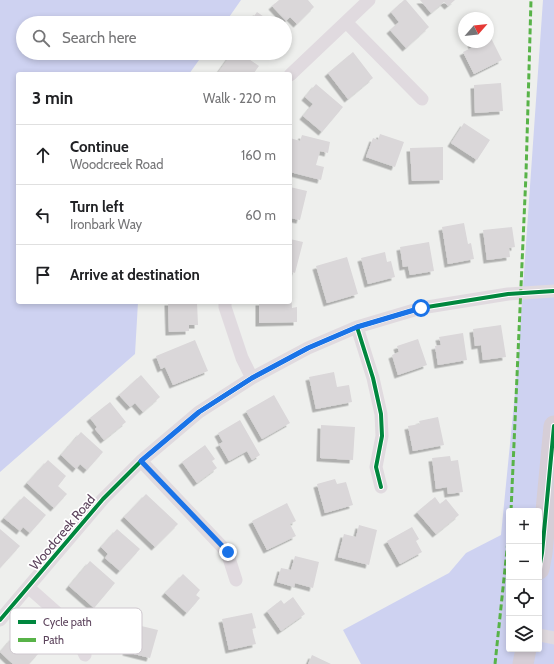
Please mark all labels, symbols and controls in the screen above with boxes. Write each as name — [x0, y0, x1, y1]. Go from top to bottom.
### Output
north arrow — [458, 12, 494, 48]
search box — [16, 16, 292, 60]
icon: search — [30, 27, 52, 49]
text: Search here — [62, 29, 137, 47]
text: 3 min — [32, 88, 73, 108]
text: Walk · 220 m — [203, 90, 276, 106]
text: Continue — [70, 138, 129, 156]
icon: ahead — [32, 144, 54, 166]
text: 160 m — [241, 147, 276, 163]
text: Woodcreek Road — [70, 156, 163, 172]
text: Turn left — [70, 198, 124, 216]
icon: left — [32, 204, 54, 226]
text: 60 m — [245, 207, 276, 223]
text: Ironbark Way — [70, 216, 142, 232]
icon: arrive — [32, 264, 54, 286]
text: Arrive at destination — [70, 266, 200, 284]
route start — [412, 299, 430, 317]
street label: Woodcreek Road — [26, 491, 98, 573]
map controls — [506, 508, 542, 652]
button: + — [506, 508, 542, 544]
route end — [219, 543, 237, 561]
button: − — [506, 544, 542, 580]
button: locate — [506, 580, 542, 616]
legend — [10, 608, 142, 654]
text: Cycle path — [43, 615, 92, 629]
button: layers — [506, 616, 542, 652]
text: Path — [43, 633, 64, 647]

